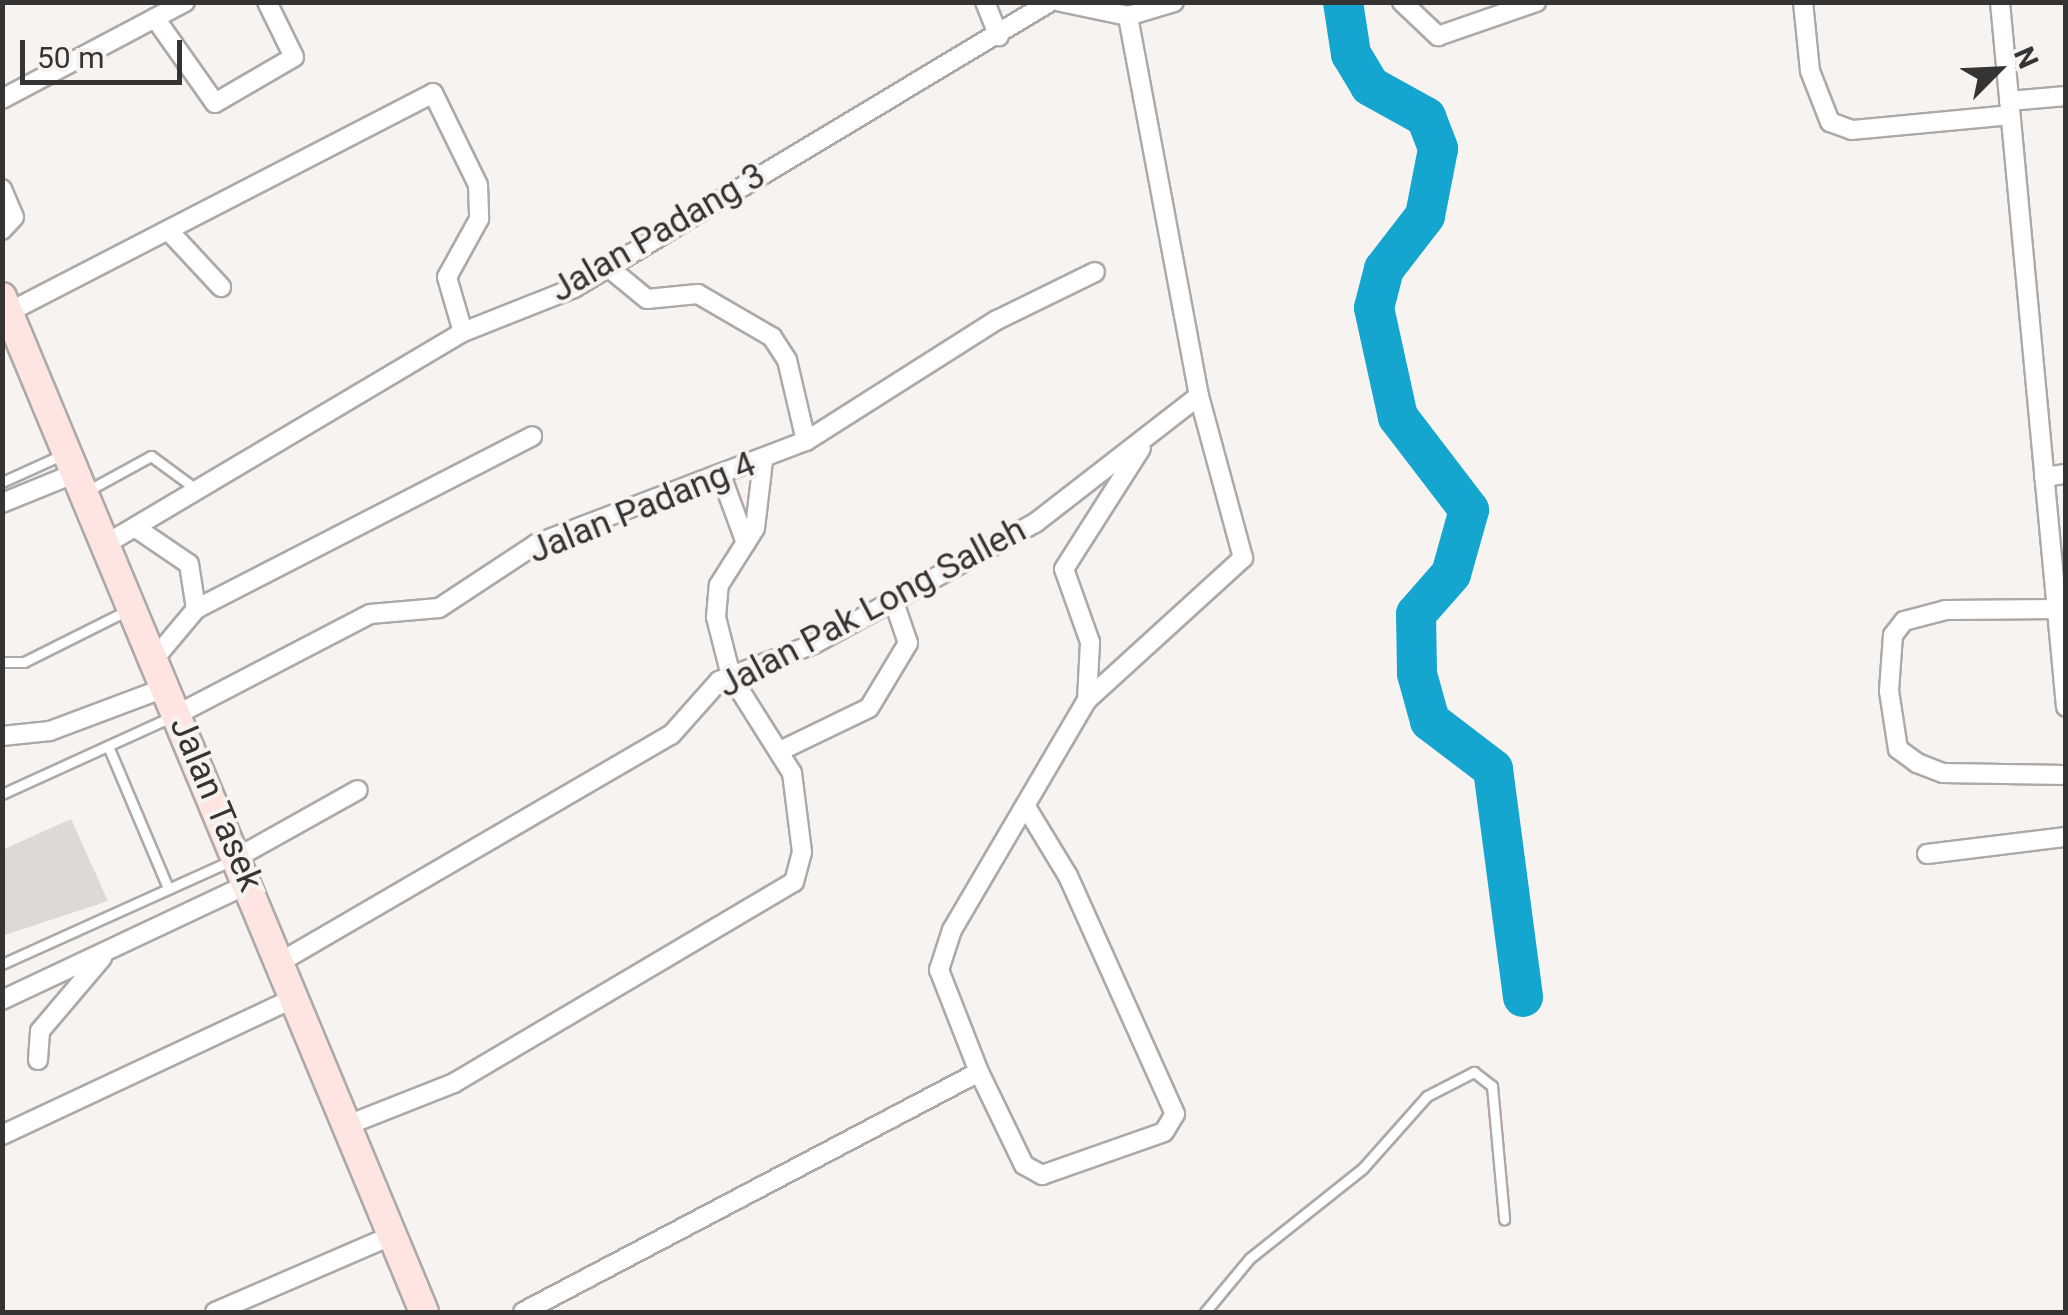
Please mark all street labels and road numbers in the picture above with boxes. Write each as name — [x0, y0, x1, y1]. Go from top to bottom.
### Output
street label: Jalan Padang 3 — [543, 155, 773, 311]
street label: Jalan Padang 4 — [522, 443, 762, 573]
street label: Jalan Pak Long Salleh — [711, 509, 1033, 707]
street label: Jalan Tasek — [160, 710, 272, 898]

